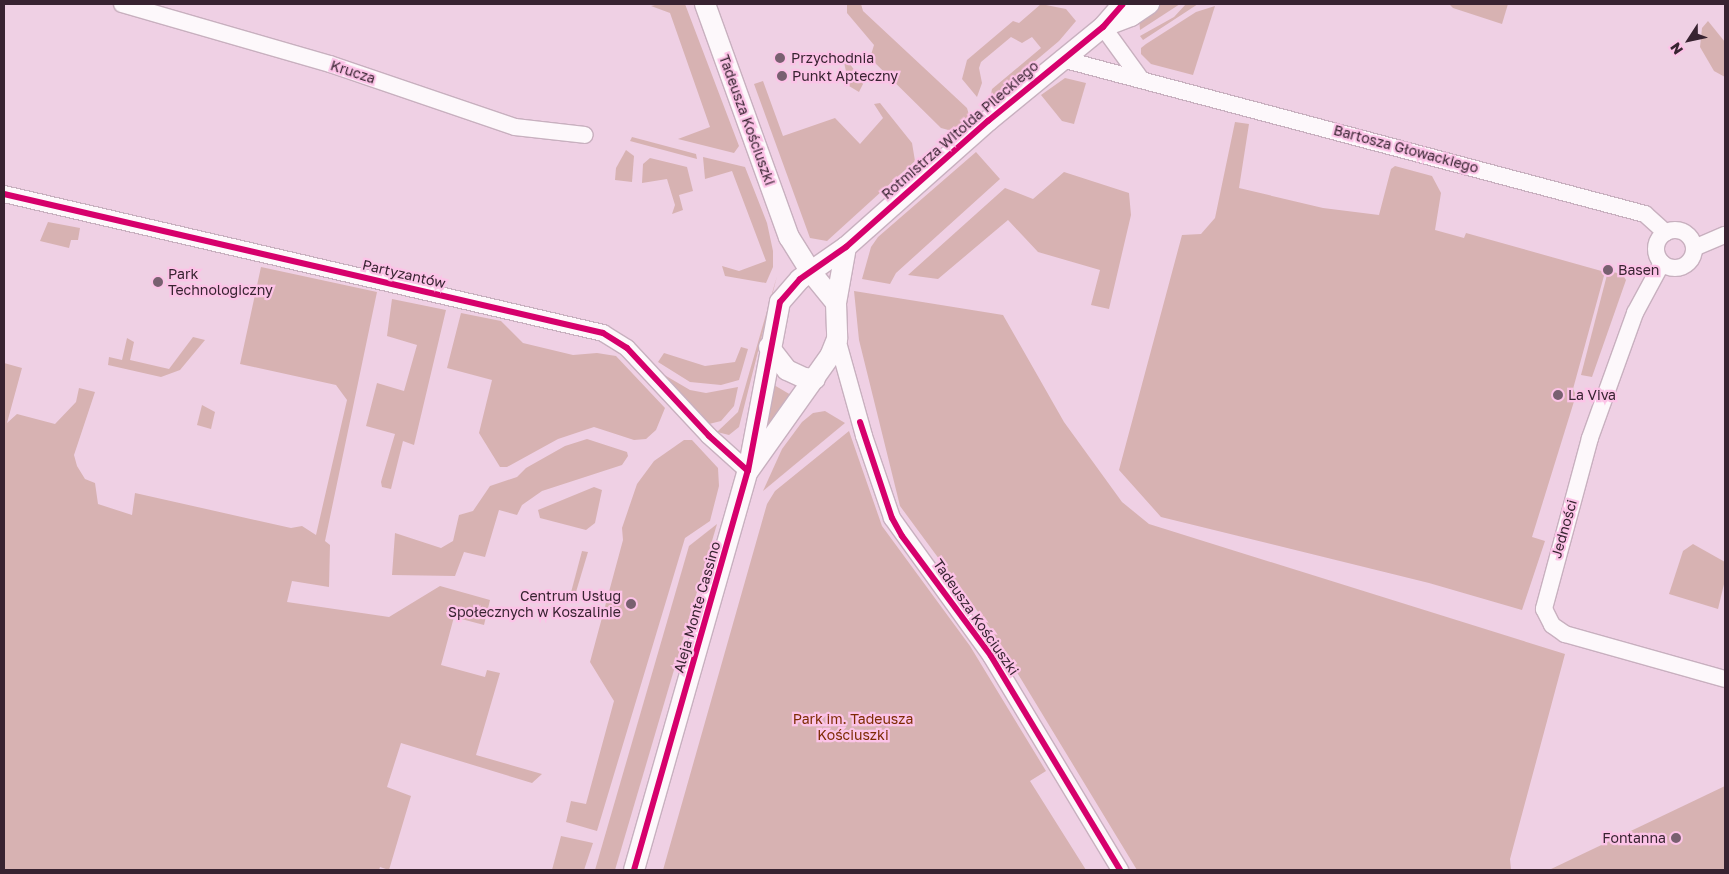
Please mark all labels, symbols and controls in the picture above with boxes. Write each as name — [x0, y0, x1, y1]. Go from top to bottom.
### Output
north arrow — [1664, 15, 1714, 65]
text: N — [1666, 40, 1686, 58]
place label: Przychodnia — [791, 50, 874, 66]
marker: Przychodnia — [773, 51, 787, 65]
street label: Tadeusza Kościuszki — [716, 52, 778, 188]
street label: Krucza — [328, 57, 378, 87]
street label: Rotmistrza Witolda Pileckiego — [878, 57, 1042, 203]
place label: Punkt Apteczny — [792, 68, 898, 84]
marker: Punkt Apteczny — [776, 70, 788, 82]
street label: Bartosza Głowackiego — [1332, 122, 1480, 176]
street label: Partyzantów — [361, 256, 447, 292]
place label: Basen — [1618, 262, 1659, 278]
marker: Basen — [1602, 264, 1614, 276]
place label: Park Technologiczny — [168, 266, 273, 298]
marker: Park Technologiczny — [152, 276, 164, 288]
place label: La Viva — [1568, 387, 1616, 403]
marker: La Viva — [1552, 389, 1564, 401]
street label: Jedności — [1548, 498, 1580, 560]
street label: Aleja Monte Cassino — [670, 539, 724, 675]
street label: Tadeusza Kościuszki — [930, 556, 1022, 678]
place label: Centrum Usług Społecznych w Koszalinie — [448, 588, 621, 620]
marker: Centrum Usług Społecznych w Koszalinie — [625, 598, 637, 610]
park label: Park im. Tadeusza Kościuszki — [793, 711, 913, 744]
place label: Fontanna — [1602, 830, 1666, 846]
marker: Fontanna — [1670, 832, 1682, 844]

